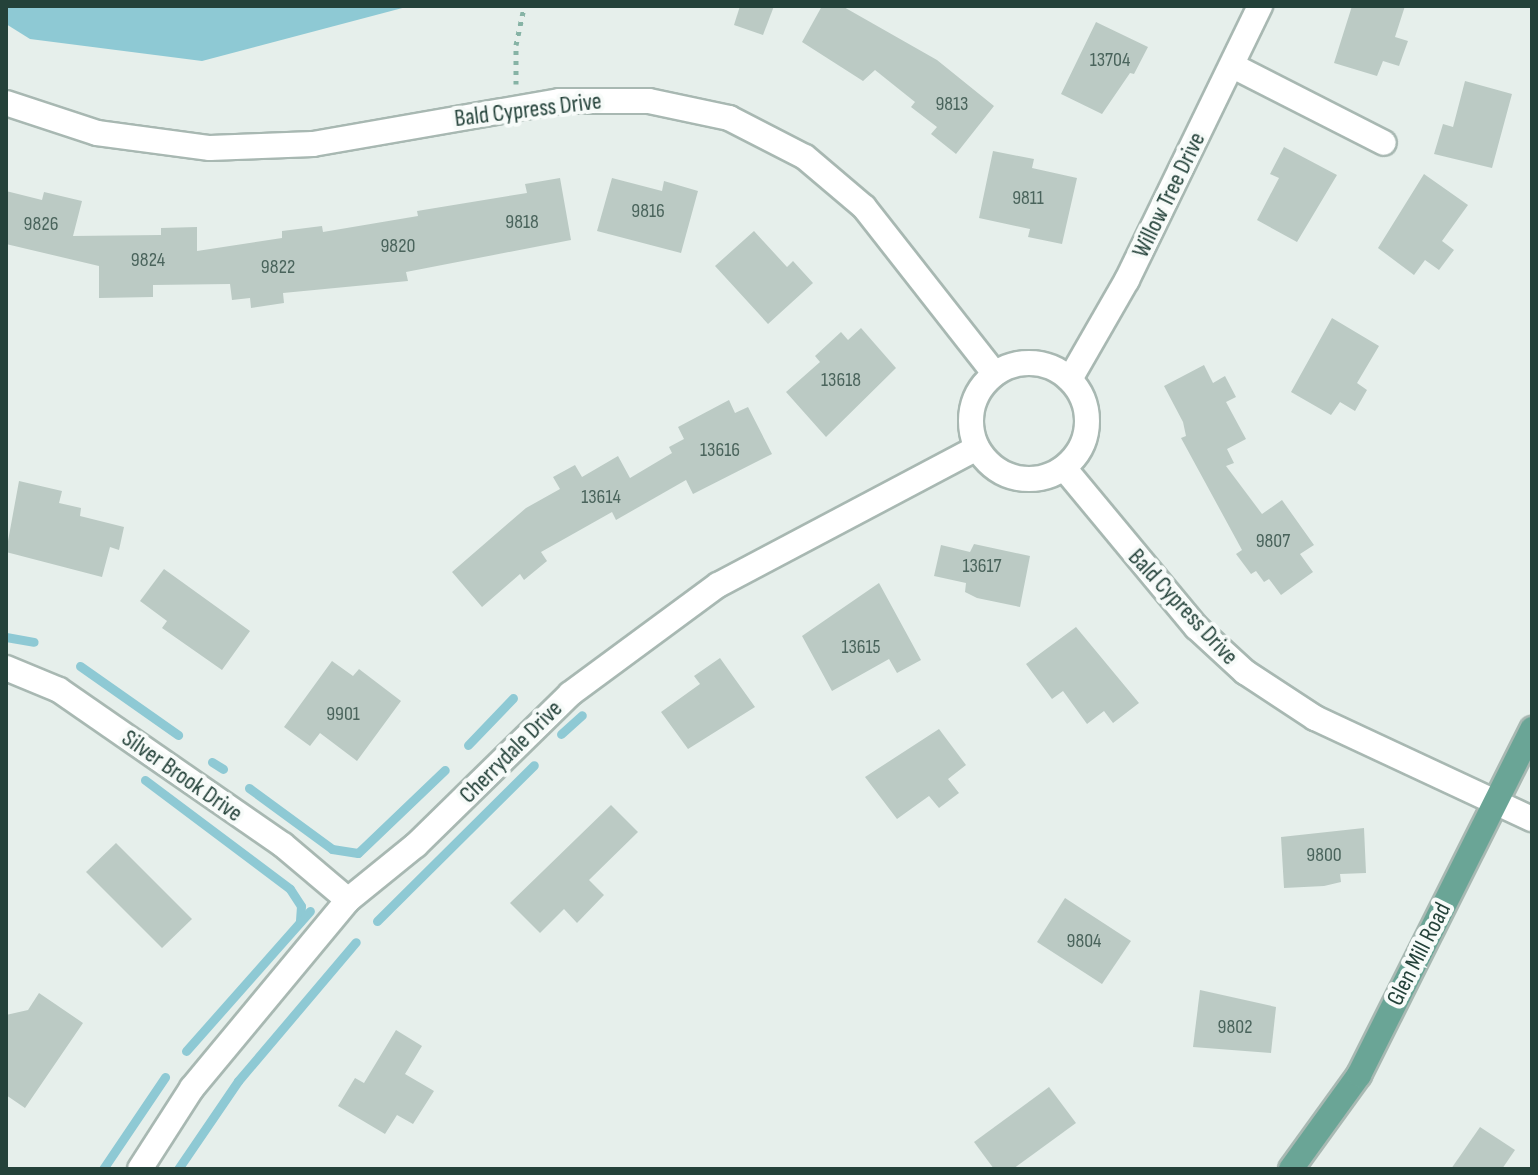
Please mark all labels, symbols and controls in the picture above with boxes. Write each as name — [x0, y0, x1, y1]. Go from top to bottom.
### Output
house number: 13704 — [1090, 48, 1130, 72]
street label: Bald Cypress Drive — [453, 87, 603, 133]
house number: 9813 — [936, 92, 968, 116]
street label: Willow Tree Drive — [1126, 128, 1212, 262]
house number: 9811 — [1012, 186, 1044, 210]
house number: 9816 — [631, 199, 665, 223]
house number: 9818 — [505, 210, 539, 234]
house number: 9826 — [24, 212, 58, 236]
house number: 9820 — [380, 234, 416, 258]
house number: 9824 — [131, 248, 165, 272]
house number: 9822 — [261, 255, 295, 279]
house number: 13618 — [821, 368, 861, 392]
house number: 13616 — [700, 438, 740, 462]
house number: 13614 — [581, 485, 621, 509]
house number: 9807 — [1256, 529, 1290, 553]
street label: Bald Cypress Drive — [1122, 543, 1244, 671]
house number: 13617 — [962, 554, 1002, 578]
house number: 13615 — [841, 635, 881, 659]
street label: Cherrydale Drive — [454, 695, 568, 809]
house number: 9901 — [326, 702, 360, 726]
street label: Silver Brook Drive — [116, 724, 248, 828]
house number: 9800 — [1306, 843, 1342, 867]
street label: Glen Mill Road — [1381, 898, 1457, 1010]
house number: 9804 — [1067, 929, 1101, 953]
house number: 9802 — [1218, 1015, 1252, 1039]

